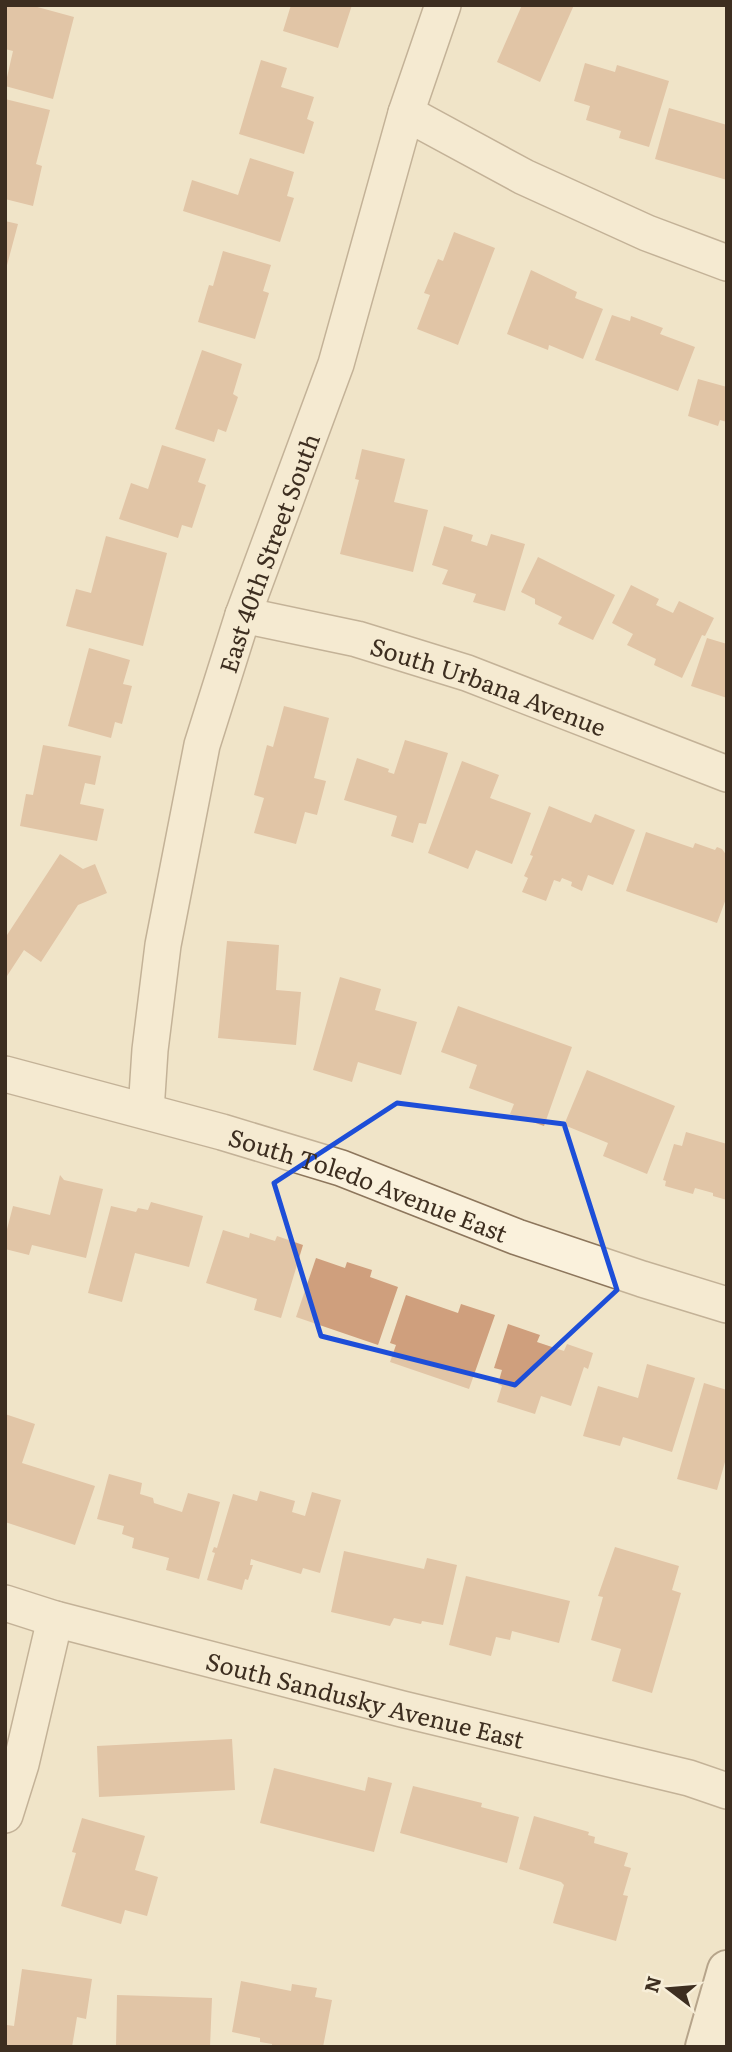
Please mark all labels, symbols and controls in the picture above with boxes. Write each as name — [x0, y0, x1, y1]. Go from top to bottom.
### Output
street label: East 40th Street South — [208, 428, 327, 677]
street label: South Urbana Avenue — [366, 627, 612, 743]
street label: South Toledo Avenue East — [225, 1118, 513, 1249]
street label: South Sandusky Avenue East — [203, 1642, 528, 1755]
north arrow — [634, 1954, 704, 2024]
text: N — [636, 1972, 667, 1996]

